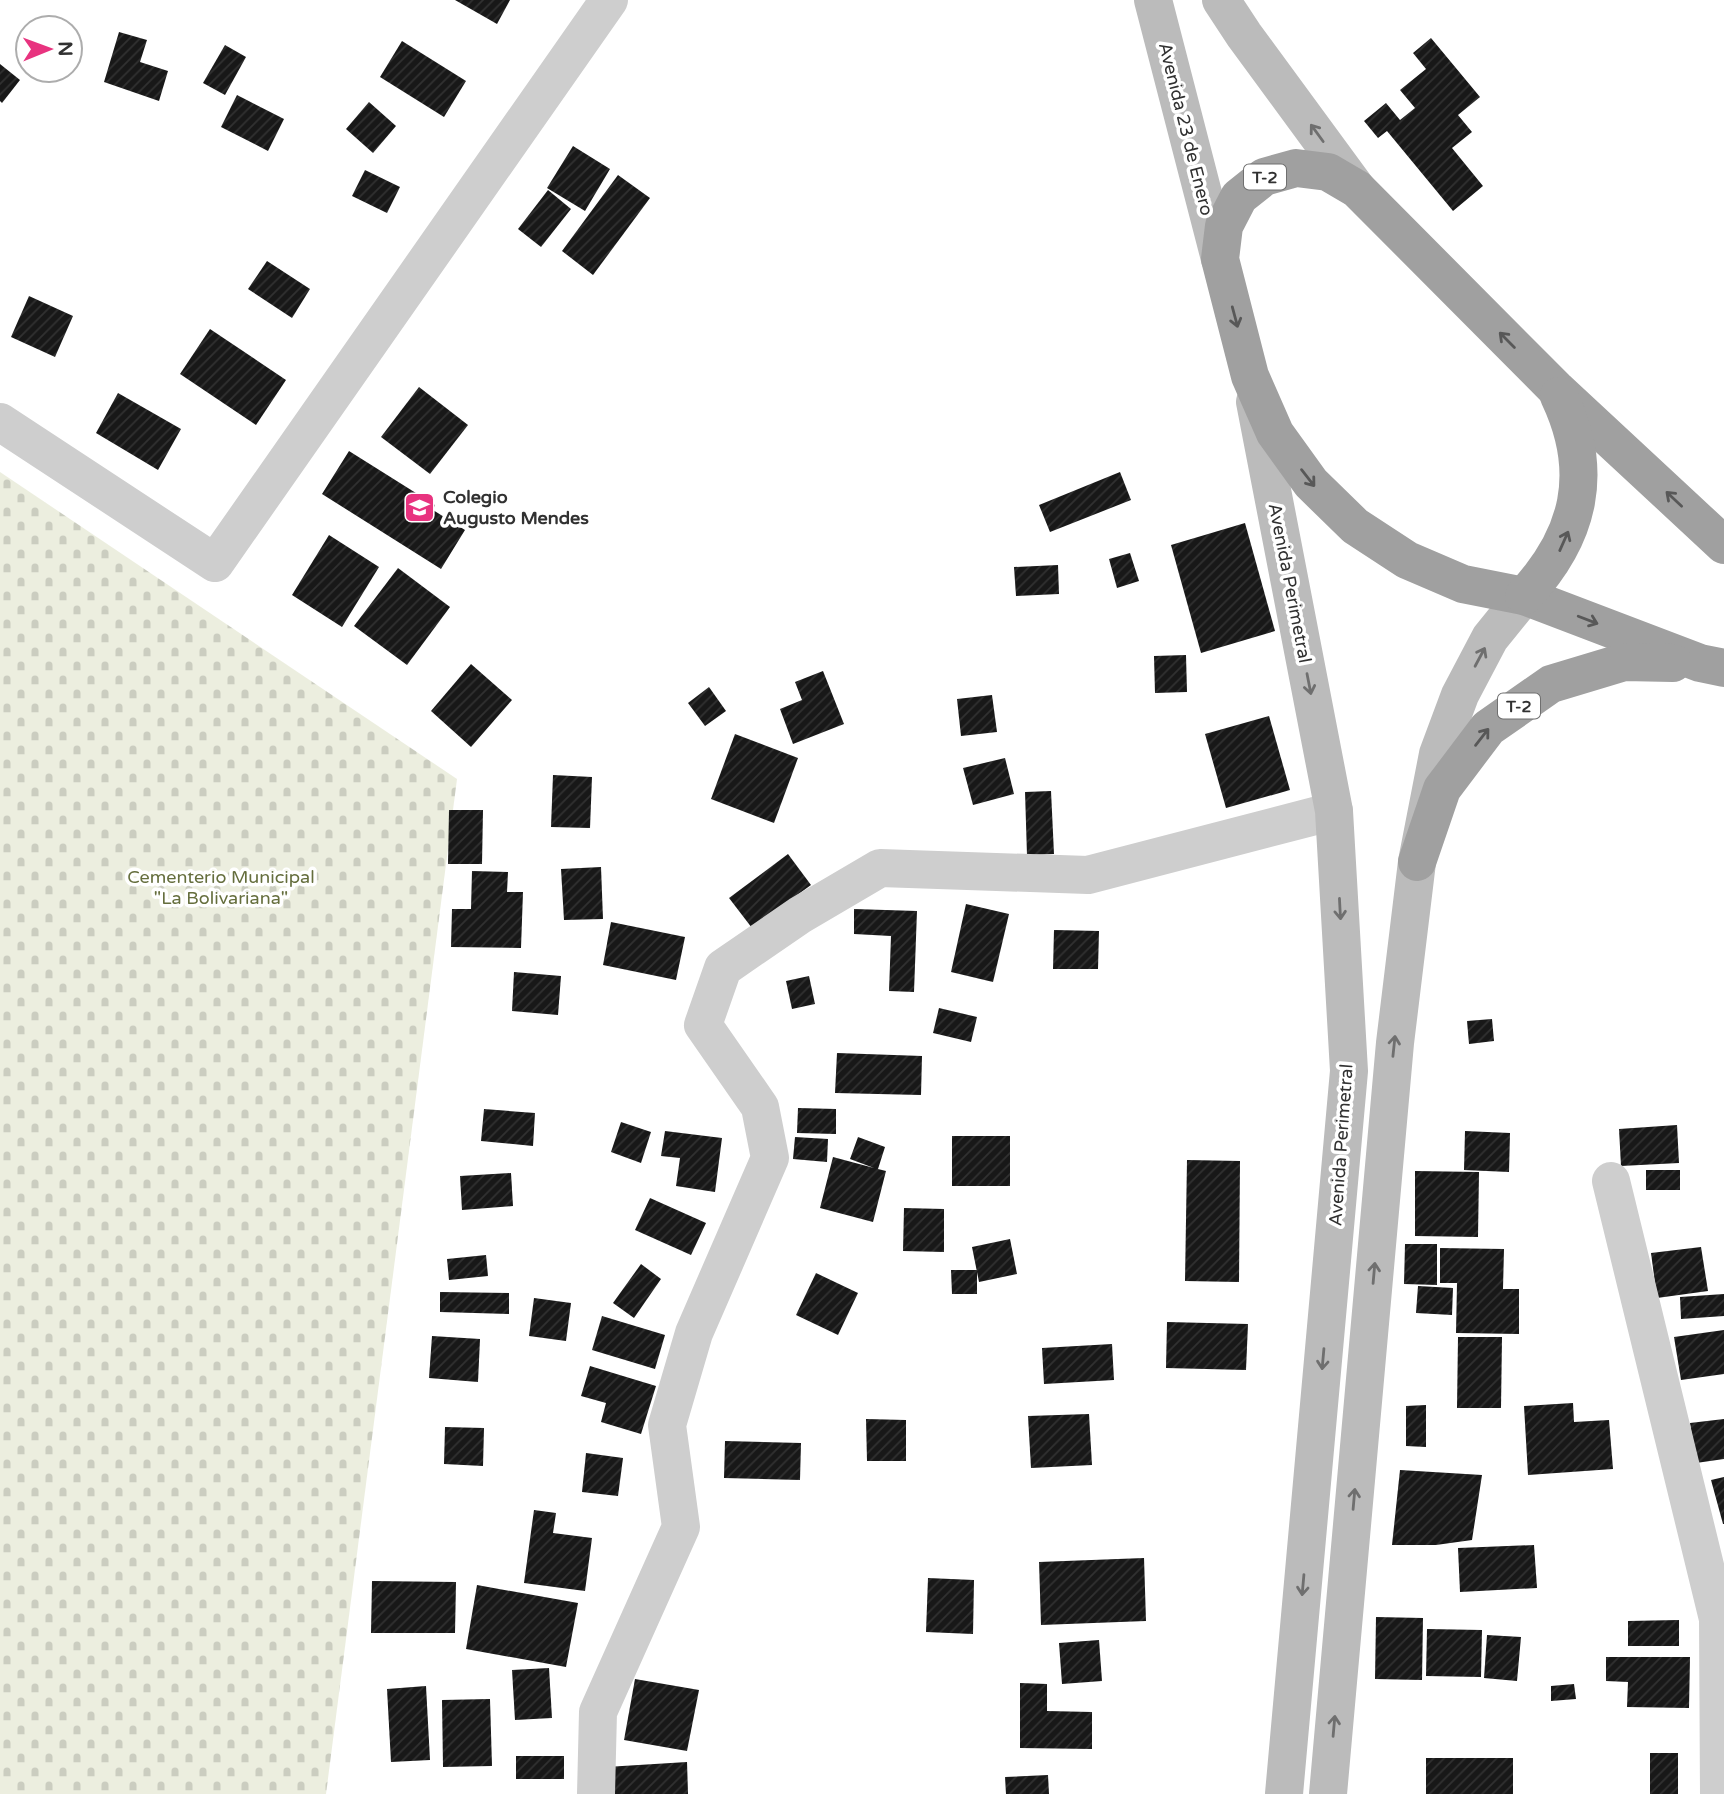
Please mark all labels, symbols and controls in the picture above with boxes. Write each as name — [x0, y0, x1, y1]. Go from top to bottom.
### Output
north arrow — [14, 14, 84, 84]
street label: Avenida 23 de Enero — [1154, 40, 1218, 218]
text: N — [54, 41, 76, 57]
one-way arrow — [1309, 125, 1324, 143]
road number: T-2 — [1244, 164, 1286, 190]
one-way arrow — [1229, 306, 1242, 328]
one-way arrow — [1499, 332, 1516, 349]
one-way arrow — [1300, 468, 1315, 486]
place label: Colegio Augusto Mendes — [443, 486, 589, 529]
school or university icon: Colegio Augusto Mendes — [403, 490, 437, 524]
one-way arrow — [1666, 490, 1683, 507]
street label: Avenida Perimetral — [1264, 501, 1316, 665]
one-way arrow — [1558, 531, 1571, 552]
one-way arrow — [1576, 615, 1598, 628]
one-way arrow — [1473, 648, 1487, 668]
one-way arrow — [1303, 672, 1317, 695]
road number: T-2 — [1498, 694, 1540, 719]
one-way arrow — [1474, 729, 1489, 747]
park label: Cementerio Municipal "La Bolivariana" — [127, 866, 315, 909]
one-way arrow — [1333, 897, 1346, 920]
one-way arrow — [1388, 1035, 1401, 1058]
street label: Avenida Perimetral — [1324, 1063, 1358, 1227]
one-way arrow — [1368, 1262, 1381, 1285]
one-way arrow — [1316, 1347, 1329, 1369]
one-way arrow — [1348, 1489, 1361, 1511]
one-way arrow — [1296, 1573, 1309, 1596]
one-way arrow — [1328, 1715, 1341, 1738]

